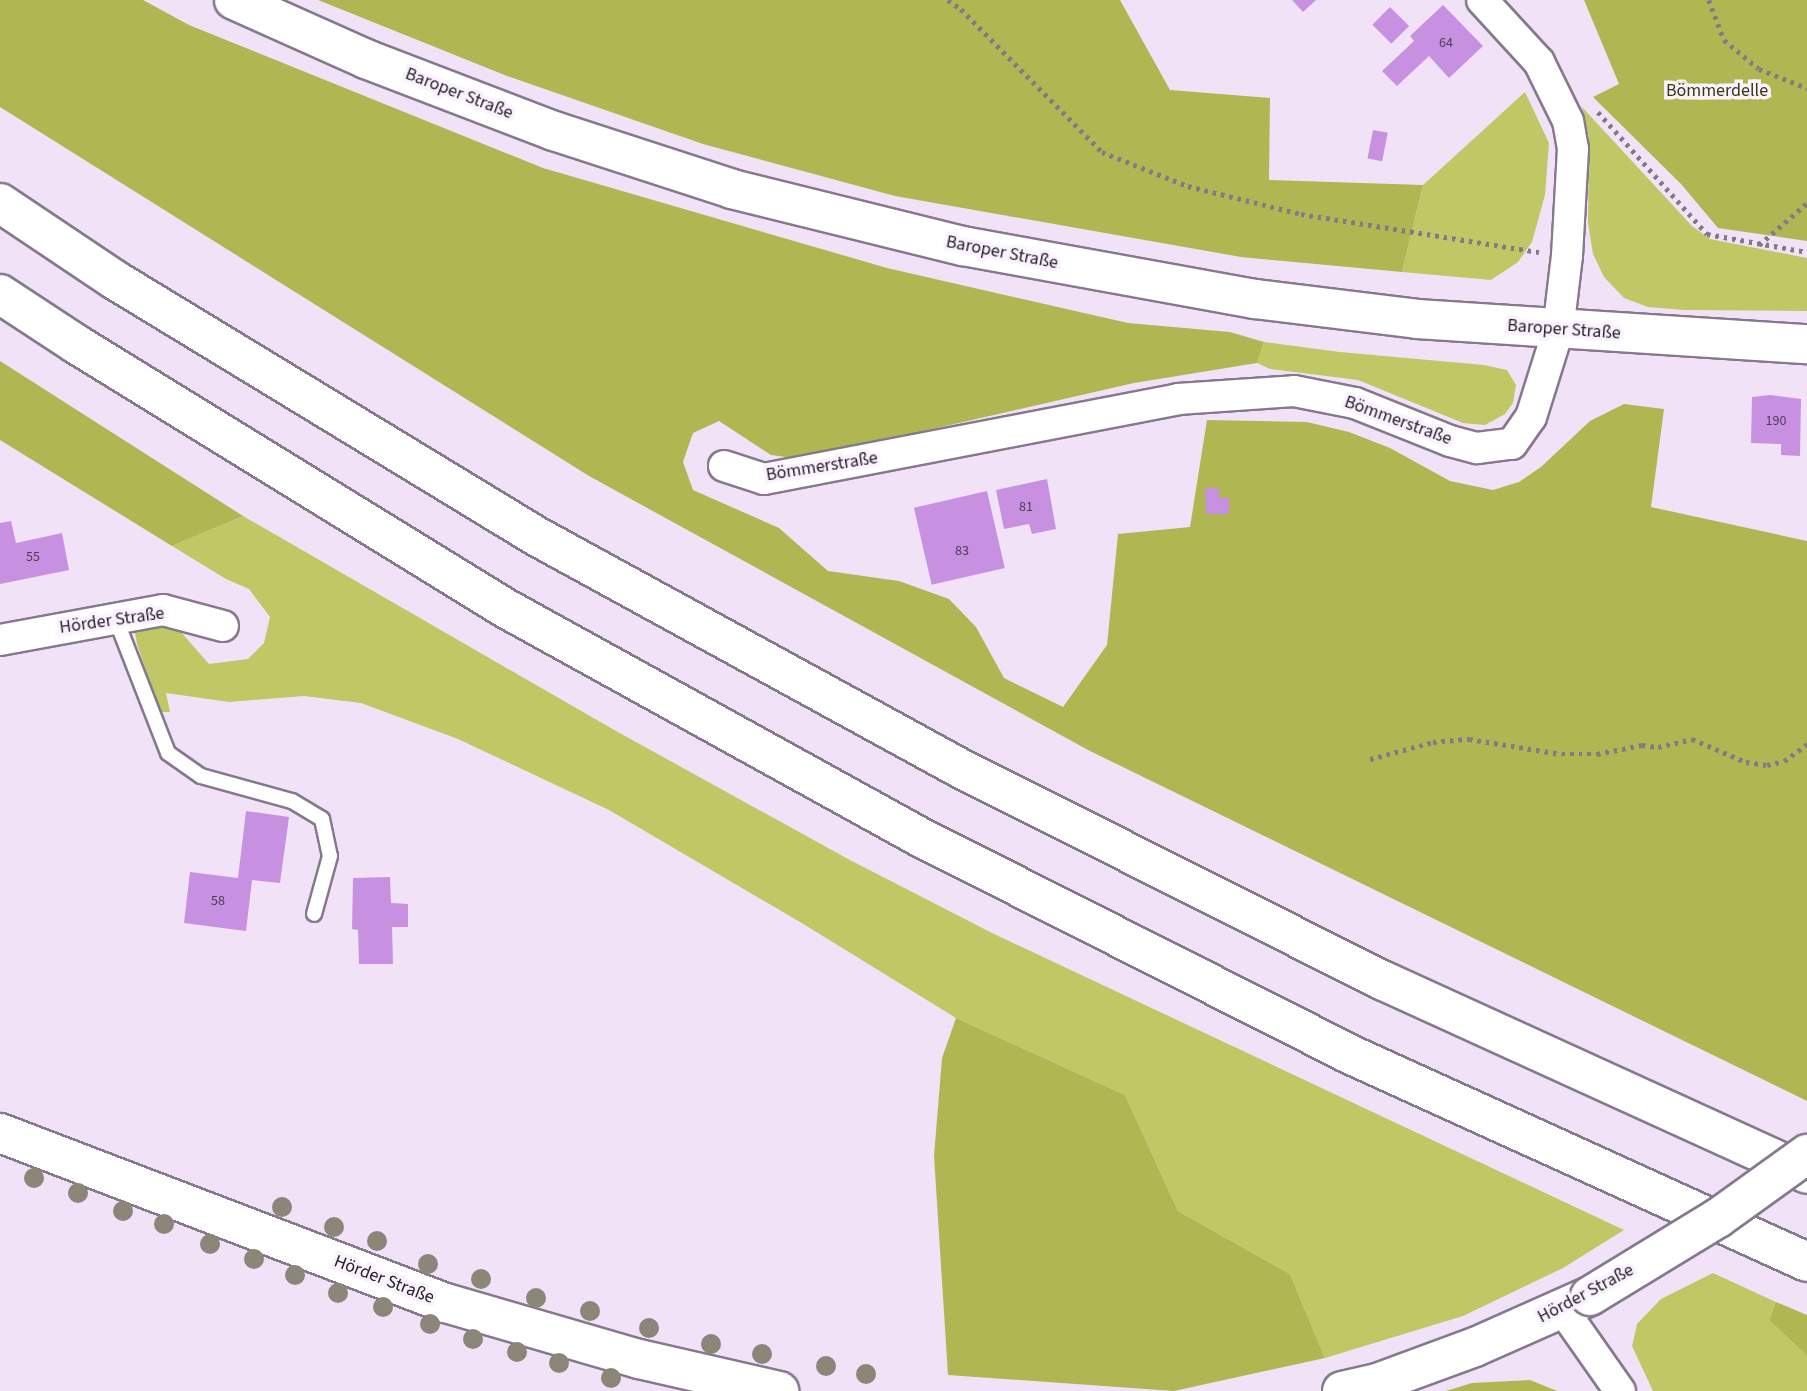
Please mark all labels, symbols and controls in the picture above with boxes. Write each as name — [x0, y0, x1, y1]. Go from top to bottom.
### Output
house number: 64 — [1439, 35, 1453, 51]
street label: Baroper Straße — [402, 64, 516, 124]
park label: Bömmerdelle — [1666, 80, 1768, 102]
street label: Baroper Straße — [944, 232, 1060, 274]
street label: Baroper Straße — [1507, 315, 1621, 345]
street label: Bömmerstraße — [1341, 392, 1455, 450]
house number: 190 — [1766, 413, 1786, 429]
street label: Bömmerstraße — [765, 448, 879, 486]
house number: 81 — [1019, 499, 1033, 515]
house number: 83 — [955, 543, 969, 559]
house number: 55 — [26, 549, 40, 565]
street label: Hörder Straße — [58, 603, 166, 639]
house number: 58 — [211, 893, 225, 909]
street label: Hörder Straße — [331, 1251, 437, 1309]
street label: Hörder Straße — [1534, 1260, 1638, 1328]

